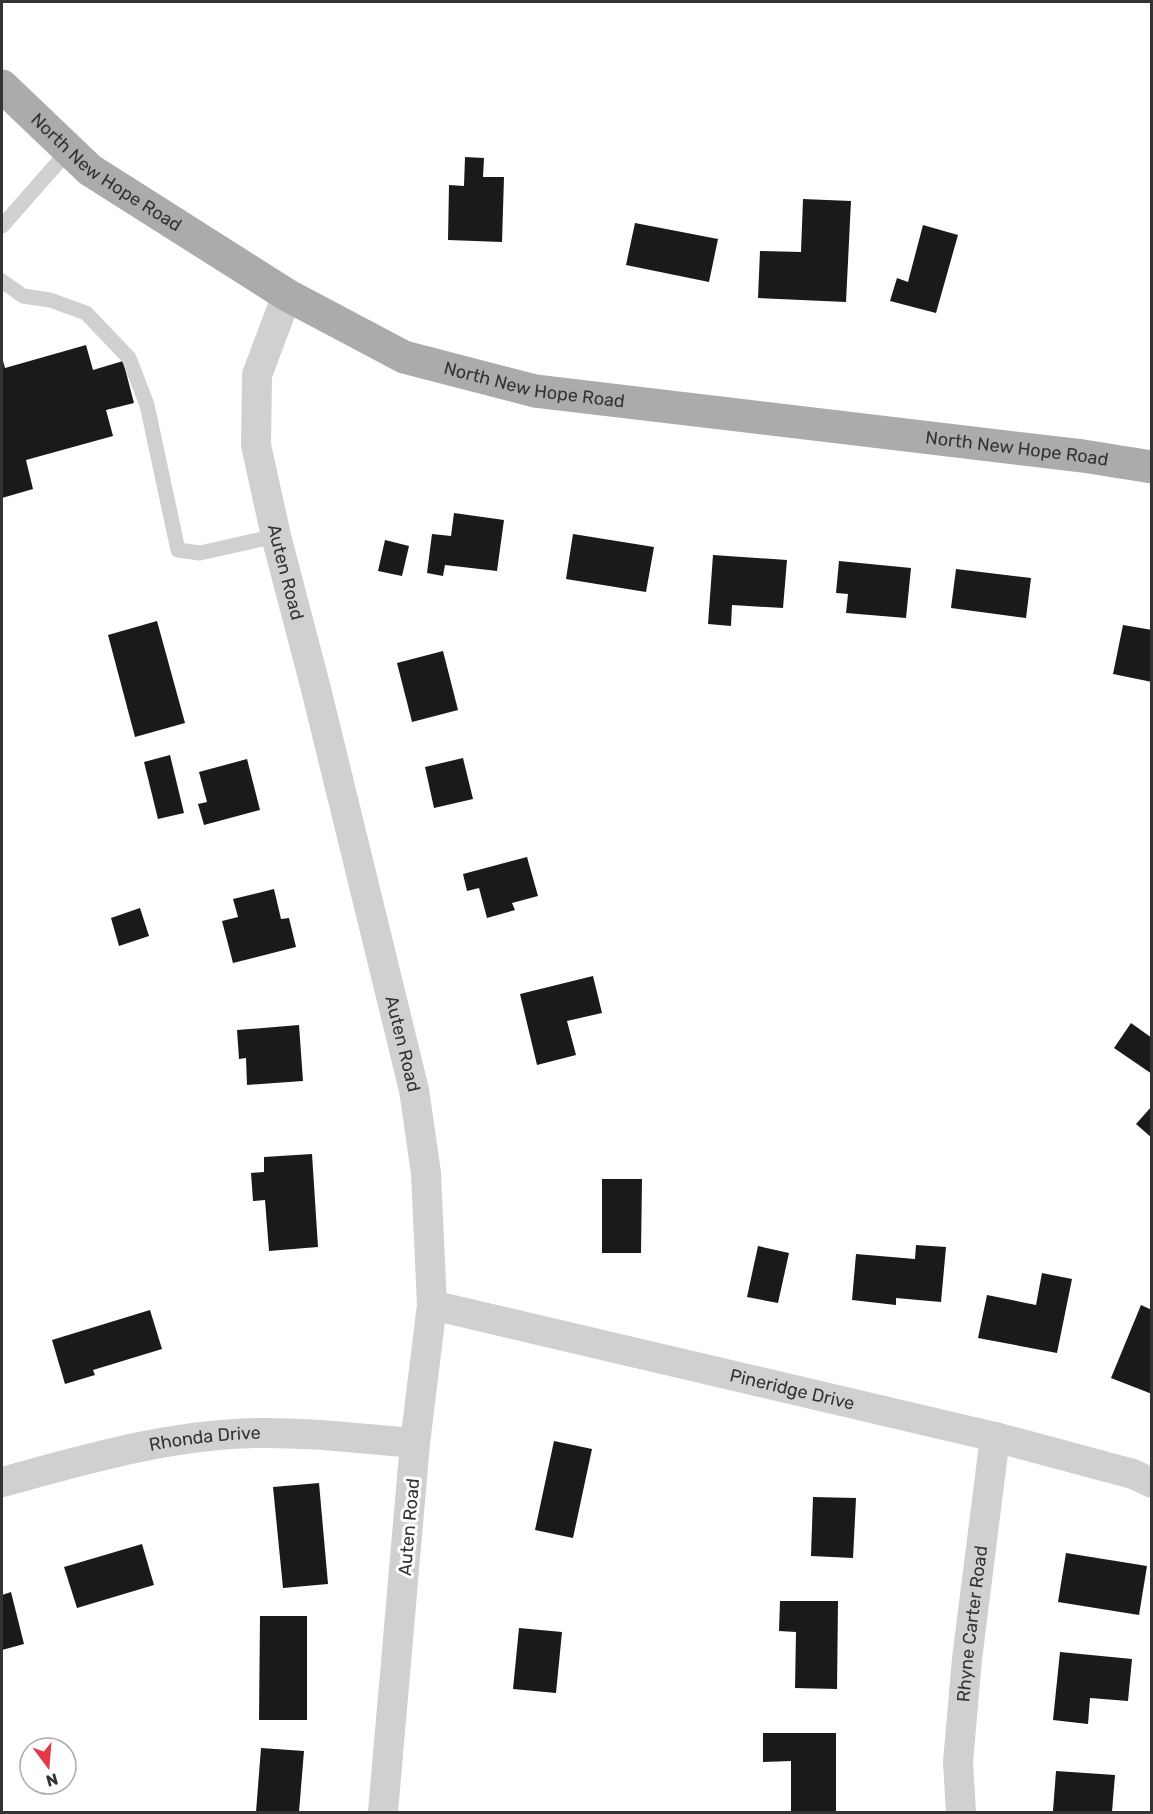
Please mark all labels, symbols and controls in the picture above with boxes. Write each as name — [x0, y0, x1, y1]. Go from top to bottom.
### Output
street label: North New Hope Road — [26, 108, 186, 236]
street label: North New Hope Road — [441, 357, 626, 413]
street label: North New Hope Road — [924, 426, 1110, 471]
street label: Auten Road — [263, 522, 308, 622]
street label: Auten Road — [380, 994, 425, 1094]
street label: Pineridge Drive — [728, 1364, 857, 1415]
street label: Rhonda Drive — [147, 1422, 261, 1456]
street label: Auten Road — [394, 1477, 424, 1577]
street label: Rhyne Carter Road — [952, 1544, 992, 1703]
north arrow — [18, 1736, 78, 1796]
text: N — [44, 1769, 60, 1791]

